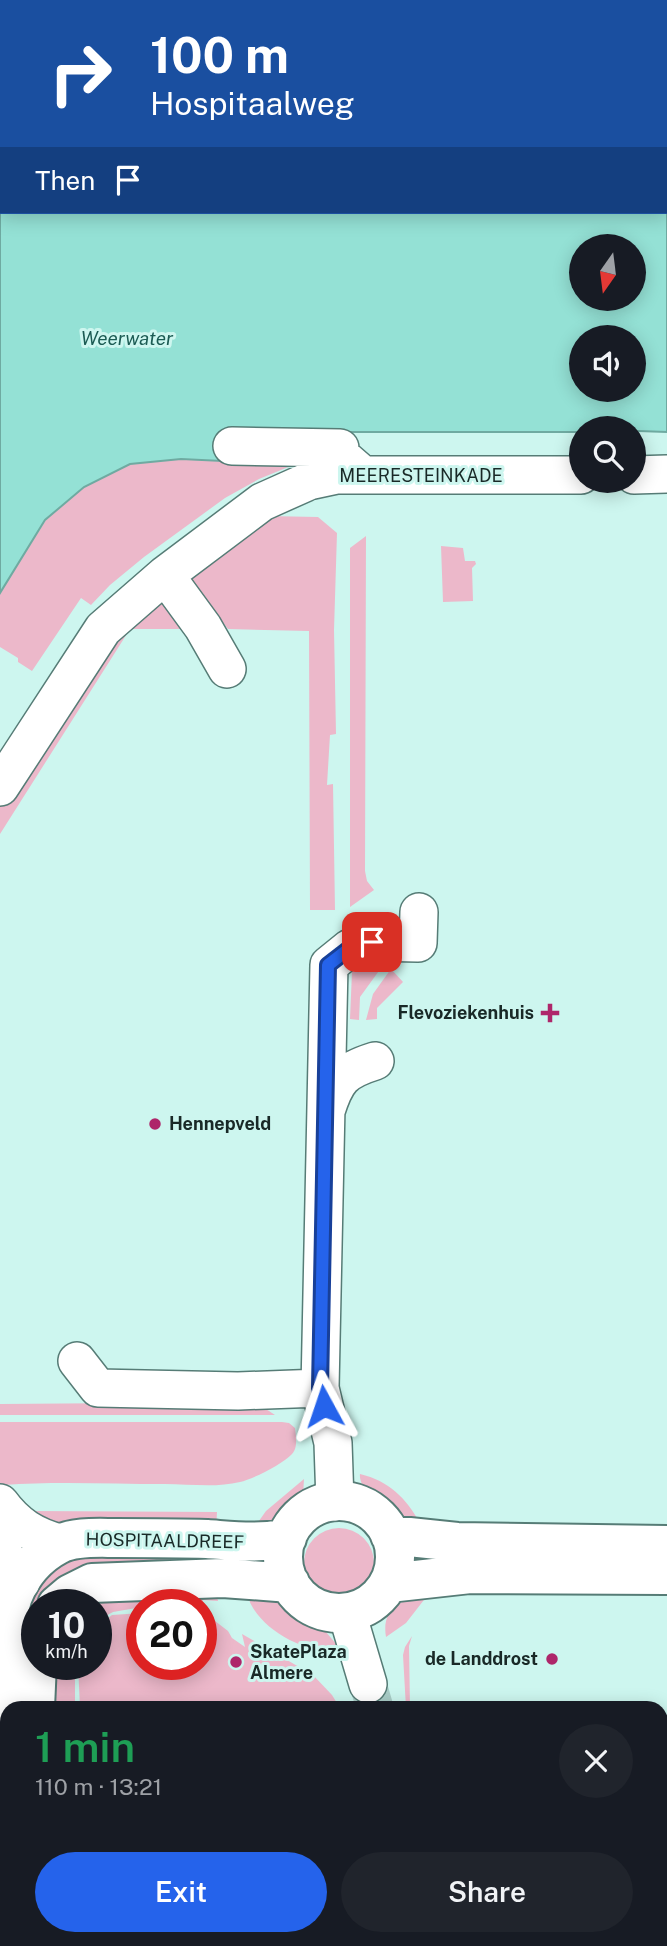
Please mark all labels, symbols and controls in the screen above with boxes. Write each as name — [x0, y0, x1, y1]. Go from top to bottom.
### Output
text: 100 m — [150, 26, 289, 84]
icon: right — [35, 28, 126, 119]
text: Hospitaalweg — [150, 85, 355, 122]
icon: arrive — [109, 161, 147, 199]
text: Then — [35, 165, 95, 196]
north arrow — [569, 234, 646, 312]
map controls — [569, 234, 646, 493]
button: sound — [569, 325, 646, 402]
water label: Weerwater — [81, 327, 174, 349]
button: search — [569, 416, 646, 493]
street label: MEERESTEINKADE — [339, 465, 503, 486]
pin — [342, 912, 402, 972]
icon: arrive — [353, 923, 391, 961]
place label: Flevoziekenhuis — [397, 1002, 534, 1023]
marker: Flevoziekenhuis — [540, 1003, 560, 1023]
place label: Hennepveld — [169, 1113, 271, 1134]
marker: Hennepveld — [147, 1116, 163, 1132]
position arrow — [287, 1369, 361, 1443]
street label: HOSPITAALDREEF — [86, 1529, 245, 1552]
speed limit sign: 20 — [126, 1589, 217, 1680]
text: 10 — [48, 1605, 85, 1646]
text: km/h — [45, 1641, 88, 1662]
place label: SkatePlaza Almere — [250, 1641, 347, 1683]
place label: de Landdrost — [425, 1648, 538, 1669]
marker: de Landdrost — [544, 1651, 560, 1667]
marker: SkatePlaza Almere — [228, 1654, 244, 1670]
text: 1 min — [35, 1722, 135, 1771]
button: close — [559, 1724, 633, 1798]
text: 110 m · 13:21 — [35, 1773, 162, 1800]
button: Exit — [35, 1852, 327, 1932]
button: Share — [341, 1852, 633, 1932]

